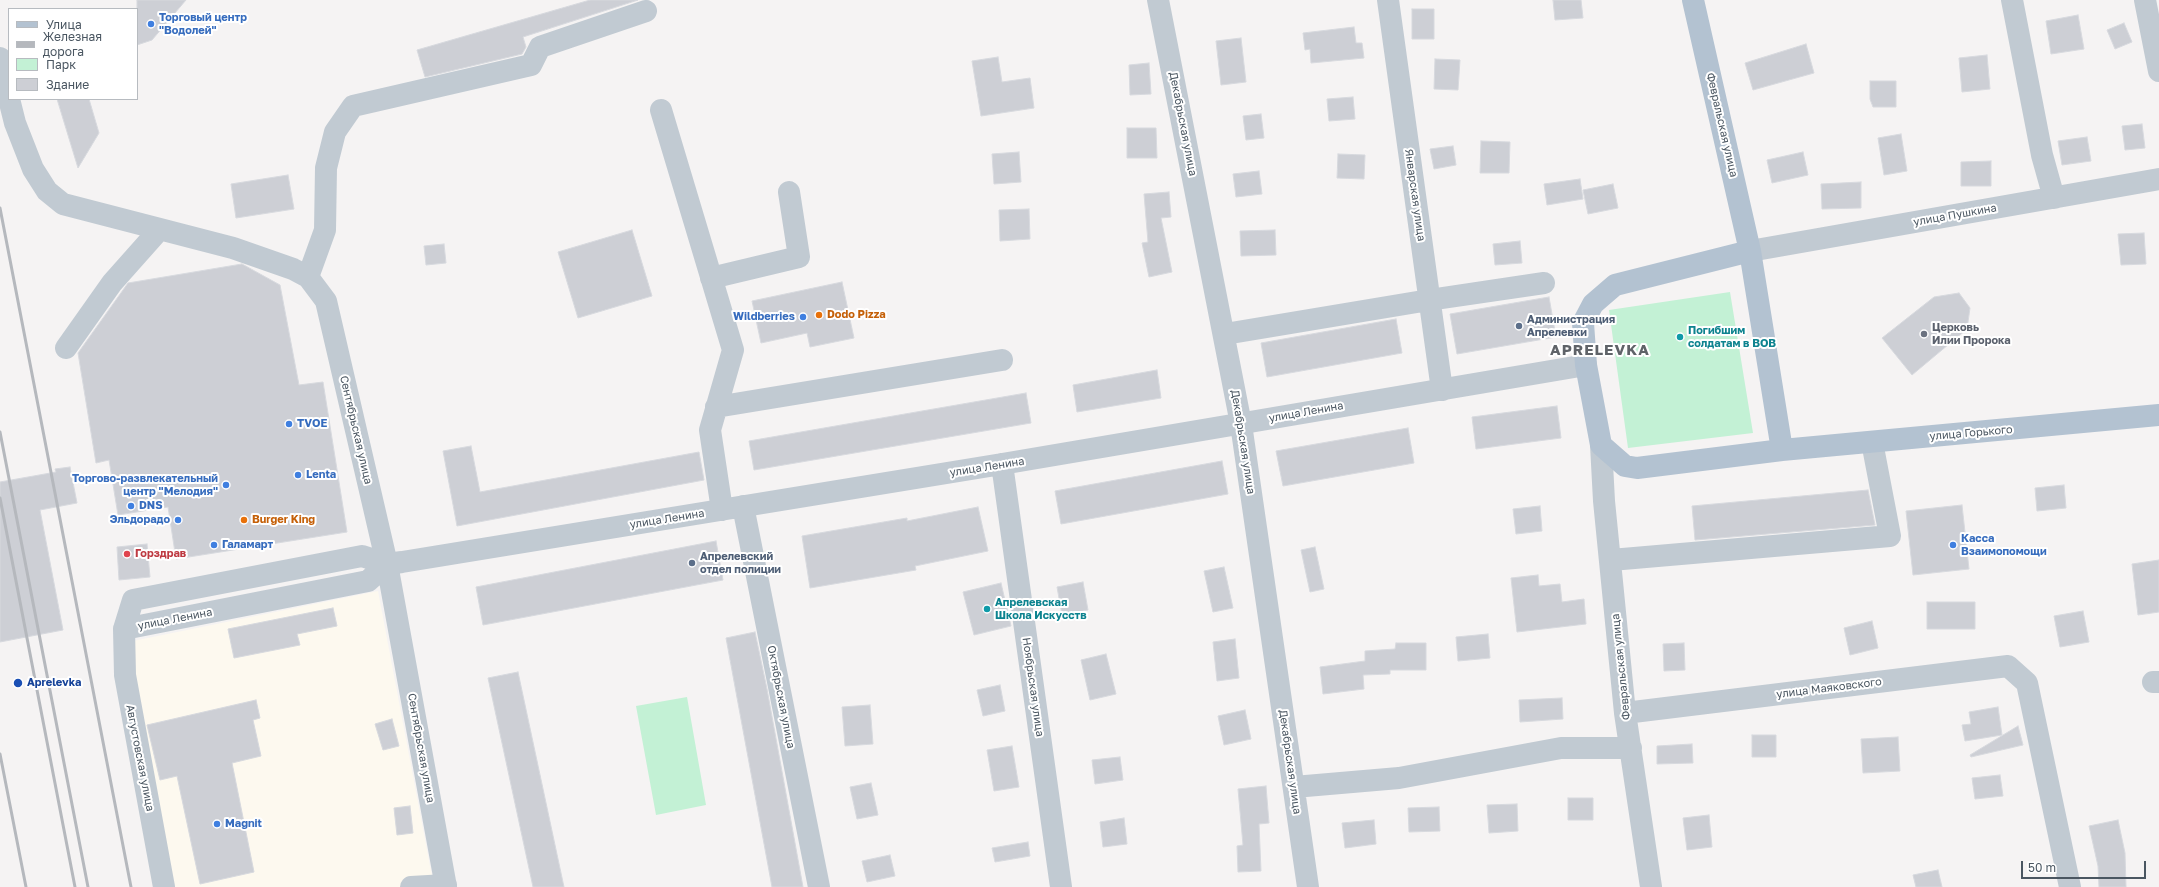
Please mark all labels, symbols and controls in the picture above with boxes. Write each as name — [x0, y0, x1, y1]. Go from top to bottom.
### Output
legend — [8, 8, 138, 100]
place label: Торговый центр "Водолей" — [159, 11, 247, 37]
text: Улица — [46, 17, 82, 32]
marker: Торговый центр "Водолей" — [146, 19, 156, 29]
text: Железная дорога — [43, 29, 102, 59]
text: Парк — [46, 57, 76, 72]
street label: Декабрьская улица — [1166, 71, 1200, 177]
street label: Февральская улица — [1704, 71, 1740, 179]
text: Здание — [46, 77, 89, 92]
street label: Январская улица — [1402, 148, 1428, 242]
street label: улица Пушкина — [1912, 201, 1998, 229]
place label: Dodo Pizza — [827, 308, 886, 322]
place label: Wildberries — [733, 310, 795, 324]
marker: Dodo Pizza — [814, 310, 824, 320]
marker: Wildberries — [798, 312, 808, 322]
place label: Администрация Апрелевки — [1527, 313, 1615, 339]
marker: Администрация Апрелевки — [1514, 321, 1524, 331]
place label: Церковь Илии Пророка — [1932, 321, 2011, 347]
place label: Погибшим солдатам в ВОВ — [1688, 324, 1776, 350]
marker: Церковь Илии Пророка — [1919, 329, 1929, 339]
marker: Погибшим солдатам в ВОВ — [1675, 332, 1685, 342]
district label: APRELEVKA — [1550, 341, 1650, 359]
street label: Сентябрьская улица — [337, 374, 375, 486]
street label: Декабрьская улица — [1228, 389, 1258, 495]
street label: улица Ленина — [1268, 399, 1344, 425]
place label: TVOE — [297, 417, 327, 431]
marker: TVOE — [284, 419, 294, 429]
street label: улица Горького — [1929, 423, 2013, 443]
street label: улица Ленина — [949, 455, 1025, 479]
place label: Lenta — [306, 468, 336, 482]
marker: Lenta — [293, 470, 303, 480]
place label: Торгово-развлекательный центр "Мелодия" — [72, 472, 218, 498]
marker: Торгово-развлекательный центр "Мелодия" — [221, 480, 231, 490]
place label: DNS — [139, 499, 163, 513]
marker: DNS — [126, 501, 136, 511]
street label: улица Ленина — [629, 507, 705, 531]
place label: Эльдорадо — [110, 513, 170, 527]
place label: Burger King — [252, 513, 315, 527]
marker: Эльдорадо — [173, 515, 183, 525]
marker: Burger King — [239, 515, 249, 525]
place label: Касса Взаимопомощи — [1961, 532, 2047, 558]
place label: Галамарт — [222, 538, 273, 552]
marker: Галамарт — [209, 540, 219, 550]
marker: Касса Взаимопомощи — [1948, 540, 1958, 550]
place label: Горздрав — [135, 547, 186, 561]
marker: Горздрав — [122, 549, 132, 559]
place label: Апрелевский отдел полиции — [700, 550, 781, 576]
marker: Апрелевский отдел полиции — [687, 558, 697, 568]
place label: Апрелевская Школа Искусств — [995, 596, 1087, 622]
marker: Апрелевская Школа Искусств — [982, 604, 992, 614]
street label: улица Ленина — [137, 605, 213, 633]
street label: Февральская улица — [1609, 613, 1633, 721]
street label: Ноябрьская улица — [1019, 637, 1047, 737]
street label: Октябрьская улица — [765, 644, 797, 750]
street label: улица Маяковского — [1776, 675, 1882, 701]
place label: Aprelevka — [27, 676, 81, 690]
marker: Aprelevka — [12, 677, 24, 689]
street label: Сентябрьская улица — [405, 692, 437, 804]
street label: Августовская улица — [123, 703, 157, 813]
street label: Декабрьская улица — [1276, 709, 1304, 815]
place label: Magnit — [225, 817, 262, 831]
marker: Magnit — [212, 819, 222, 829]
scale bar — [2023, 853, 2148, 879]
text: 50 m — [2028, 860, 2056, 875]

